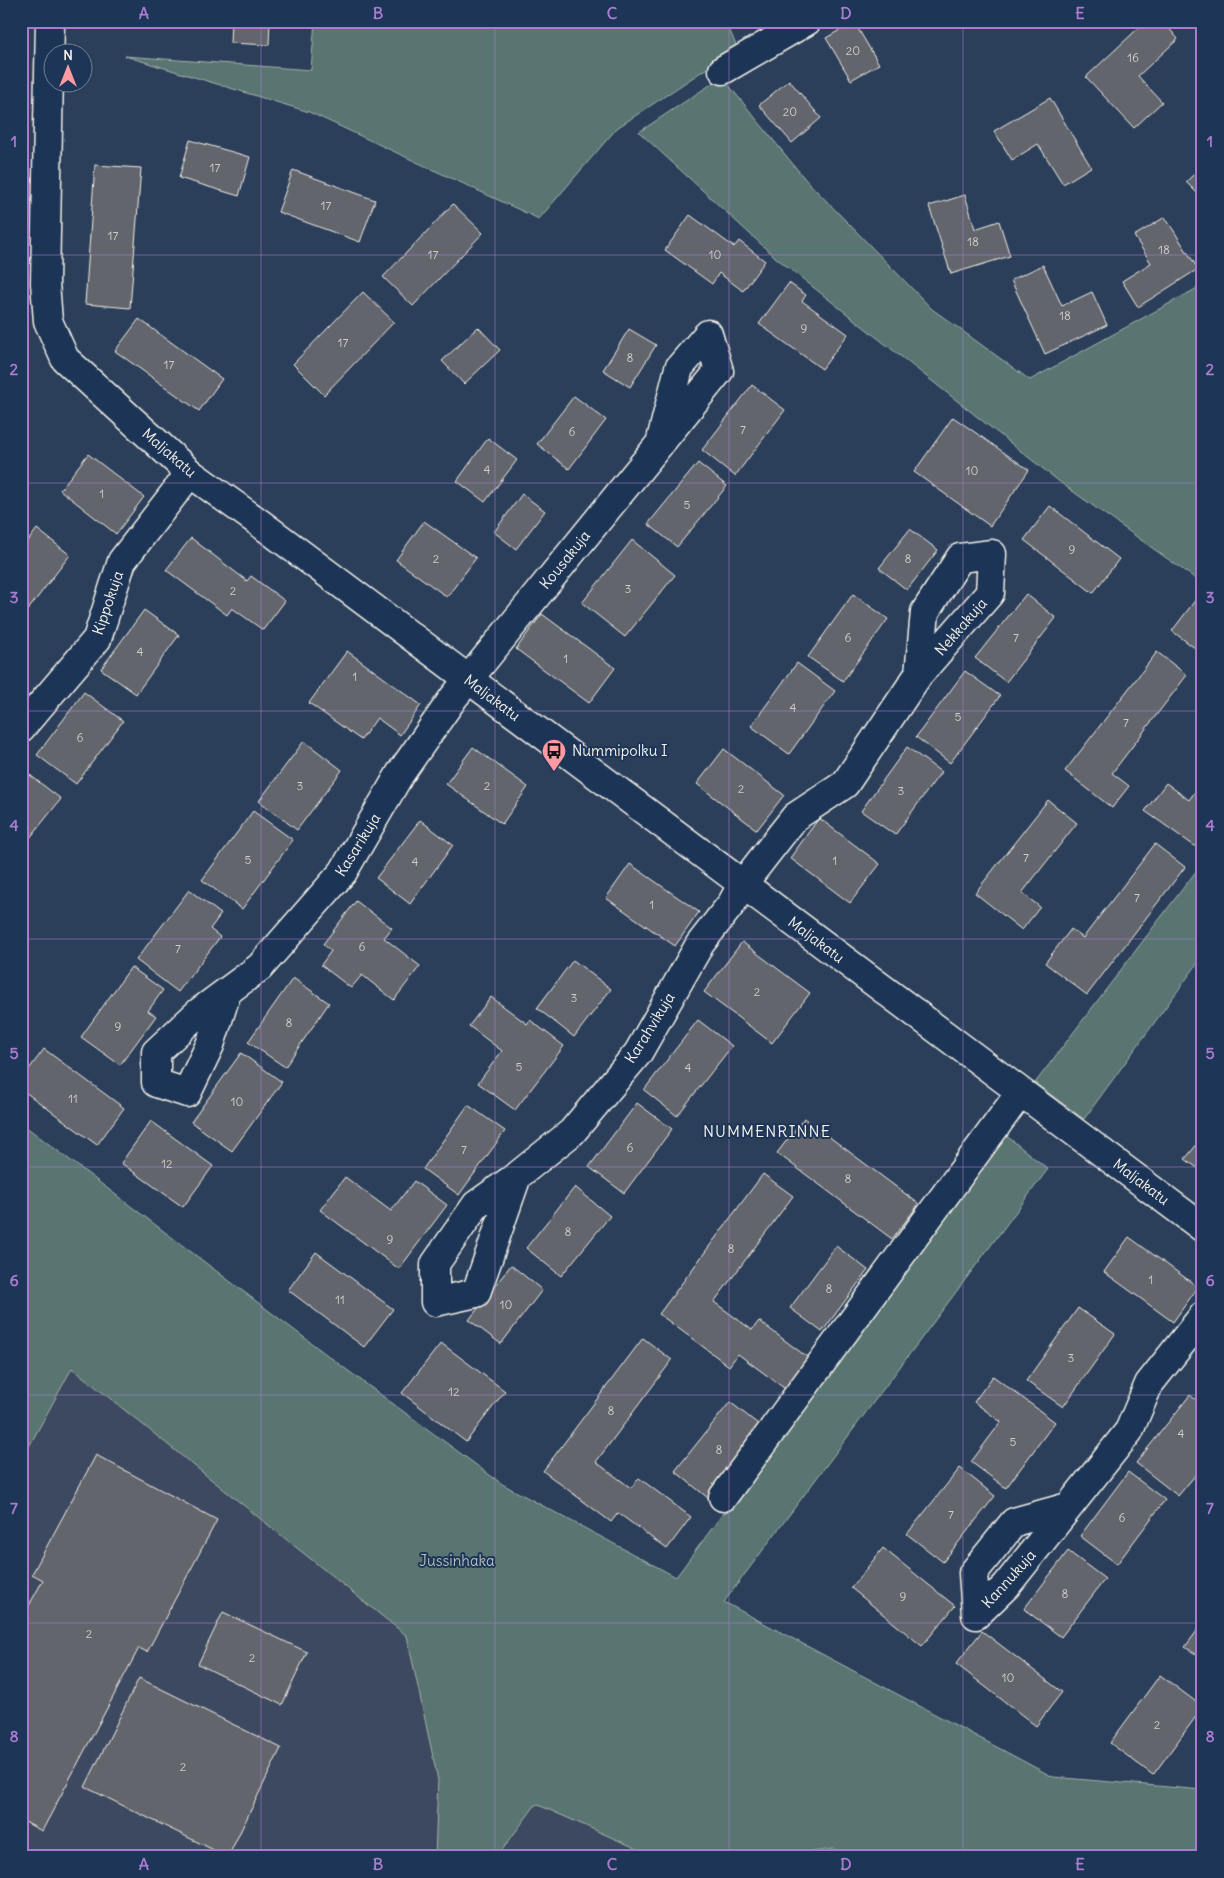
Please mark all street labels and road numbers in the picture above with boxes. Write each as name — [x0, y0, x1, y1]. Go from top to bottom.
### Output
street label: Maljakatu — [138, 424, 201, 482]
street label: Kousakuja — [535, 526, 594, 593]
street label: Kippokuja — [88, 568, 127, 637]
street label: Nekkakuja — [930, 594, 991, 659]
street label: Maljakatu — [460, 670, 524, 725]
street label: Kasarikuja — [331, 809, 385, 880]
street label: Maljakatu — [784, 912, 848, 967]
street label: Karahvikuja — [620, 989, 679, 1067]
street label: Maljakatu — [1109, 1154, 1173, 1209]
street label: Kannukuja — [977, 1545, 1040, 1612]

